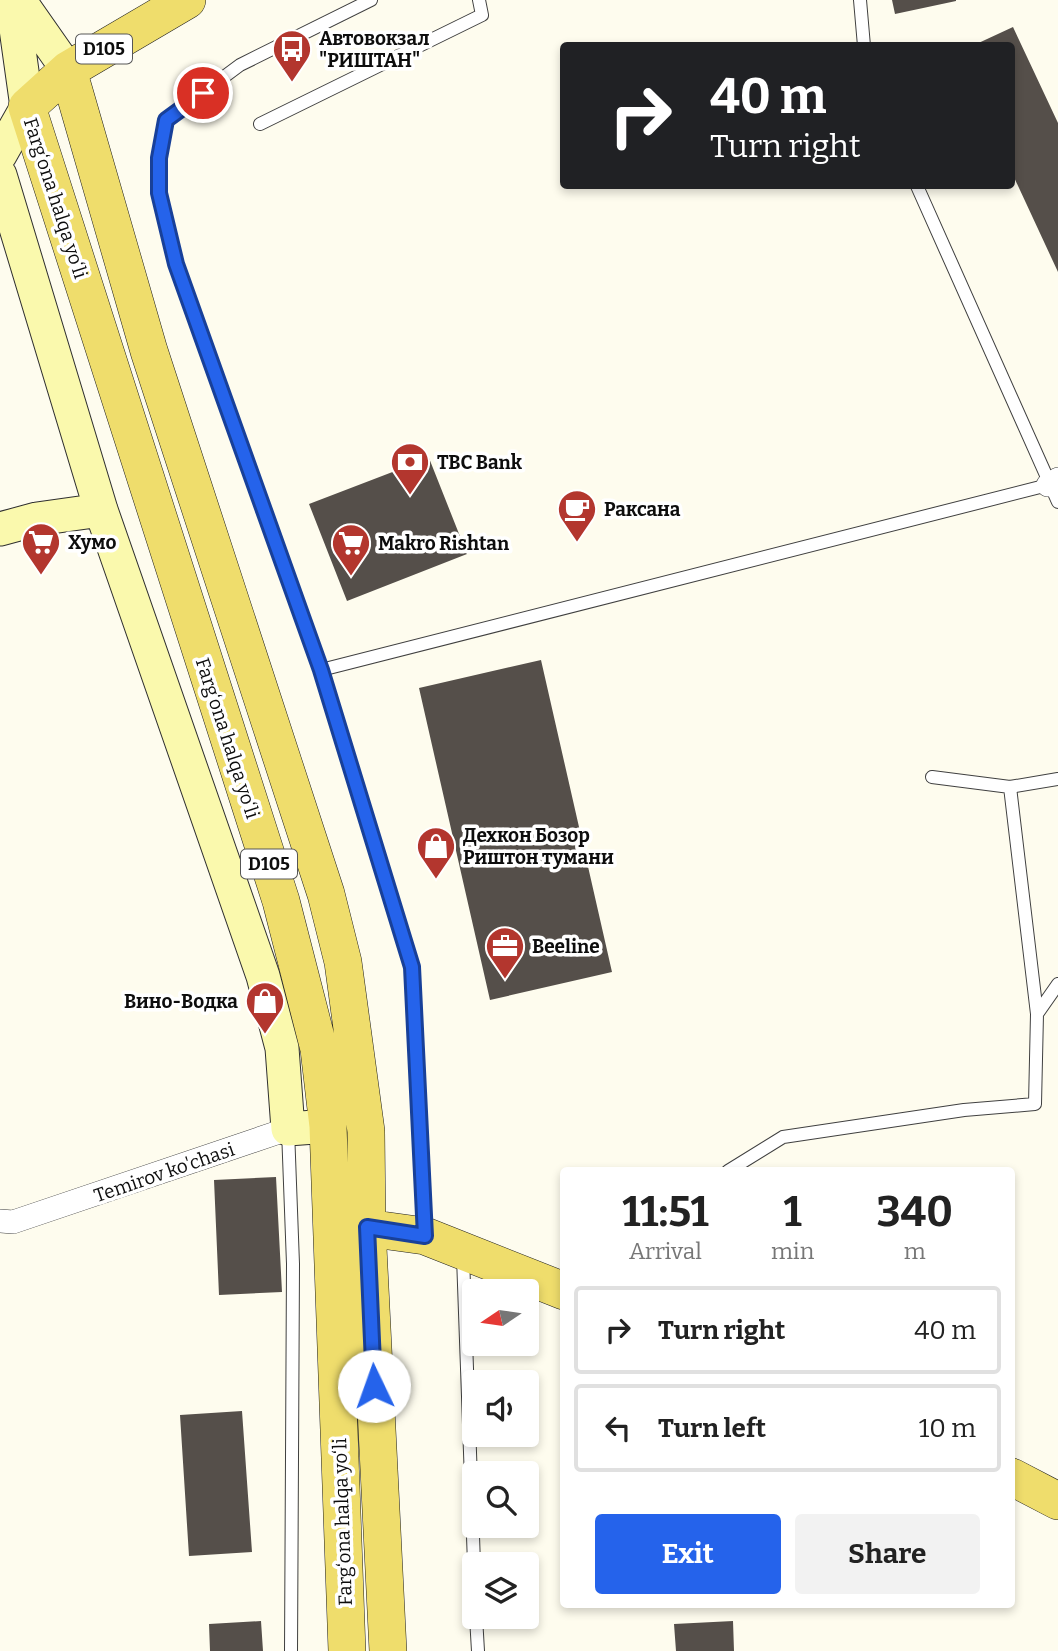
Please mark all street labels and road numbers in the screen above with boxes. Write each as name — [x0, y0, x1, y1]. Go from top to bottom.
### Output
road number: D105 — [76, 34, 132, 64]
street label: Farg‘ona halqa yo‘li — [19, 115, 92, 282]
street label: Farg‘ona halqa yo‘li — [191, 655, 264, 822]
road number: D105 — [241, 850, 297, 878]
street label: Temirov ko'chasi — [91, 1138, 238, 1207]
street label: Farg‘ona halqa yo‘li — [328, 1437, 357, 1606]

